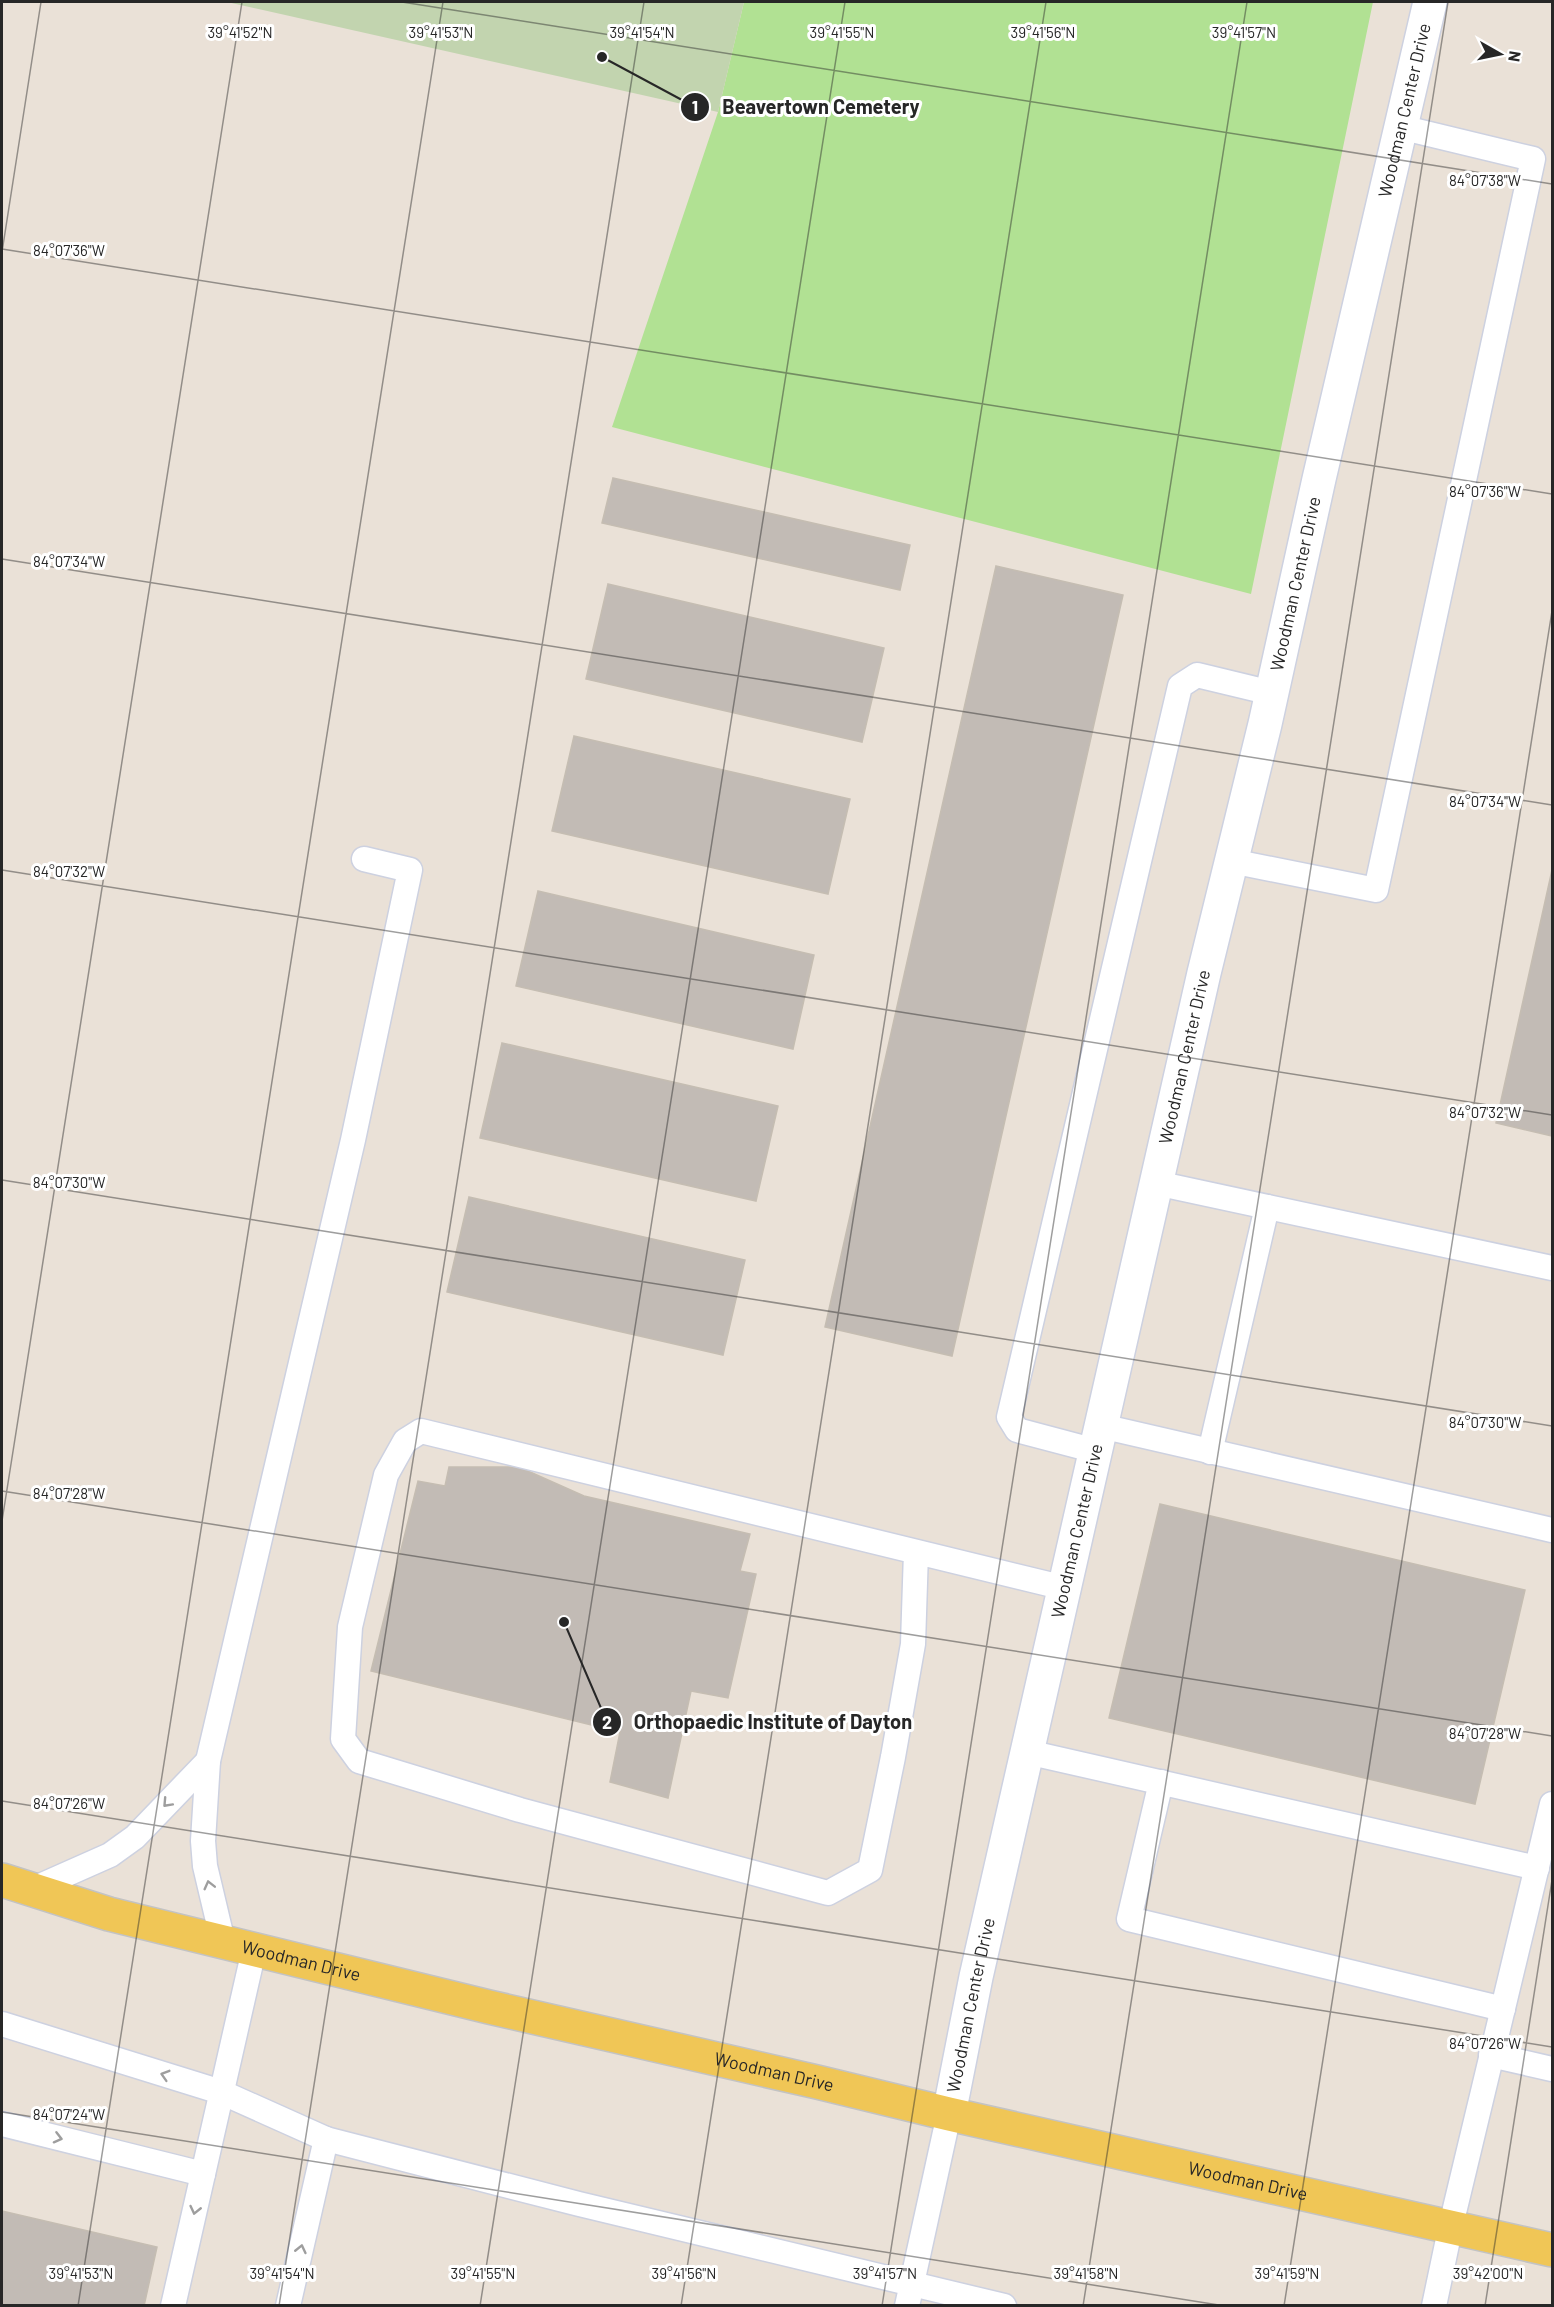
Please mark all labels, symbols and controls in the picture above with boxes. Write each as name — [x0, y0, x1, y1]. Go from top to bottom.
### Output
street label: Woodman Center Drive — [1373, 21, 1435, 199]
text: 39°41'52"N — [207, 23, 273, 41]
text: 39°41'53"N — [409, 23, 473, 41]
text: 39°41'54"N — [609, 23, 675, 41]
text: 39°41'55"N — [810, 23, 874, 41]
text: 39°41'56"N — [1011, 23, 1075, 41]
text: 39°41'57"N — [1212, 23, 1276, 41]
north arrow — [1470, 24, 1530, 84]
text: N — [1505, 50, 1526, 63]
callout: Beavertown Cemetery — [680, 88, 932, 126]
text: Beavertown Cemetery — [722, 94, 920, 118]
text: 1 — [692, 96, 698, 118]
text: 84°07'38"W — [1449, 171, 1521, 189]
text: 84°07'36"W — [33, 241, 105, 259]
text: 84°07'36"W — [1449, 482, 1521, 500]
street label: Woodman Center Drive — [1265, 494, 1325, 673]
text: 84°07'34"W — [33, 552, 105, 570]
text: 84°07'34"W — [1449, 792, 1521, 810]
text: 84°07'32"W — [33, 862, 105, 880]
street label: Woodman Center Drive — [1153, 967, 1214, 1146]
text: 84°07'32"W — [1449, 1103, 1521, 1121]
text: 84°07'30"W — [33, 1173, 105, 1191]
text: 84°07'30"W — [1449, 1413, 1521, 1431]
street label: Woodman Center Drive — [1046, 1441, 1107, 1620]
text: 84°07'28"W — [33, 1484, 105, 1502]
callout: Orthopaedic Institute of Dayton — [592, 1703, 925, 1741]
text: Orthopaedic Institute of Dayton — [634, 1709, 912, 1733]
text: 2 — [602, 1711, 612, 1733]
text: 84°07'28"W — [1449, 1724, 1521, 1742]
text: 84°07'26"W — [33, 1794, 105, 1812]
one-way arrow — [164, 1796, 175, 1807]
one-way arrow — [204, 1881, 217, 1891]
street label: Woodman Center Drive — [941, 1915, 999, 2094]
street label: Woodman Drive — [239, 1935, 363, 1985]
text: 84°07'26"W — [1449, 2034, 1521, 2052]
street label: Woodman Drive — [712, 2047, 836, 2096]
one-way arrow — [160, 2070, 171, 2082]
text: 84°07'24"W — [33, 2105, 105, 2123]
one-way arrow — [52, 2131, 63, 2143]
street label: Woodman Drive — [1186, 2156, 1310, 2205]
one-way arrow — [189, 2205, 202, 2215]
one-way arrow — [293, 2244, 306, 2254]
text: 39°41'53"N — [49, 2264, 113, 2282]
text: 39°41'54"N — [249, 2264, 315, 2282]
text: 39°41'55"N — [451, 2264, 515, 2282]
text: 39°41'56"N — [652, 2264, 716, 2282]
text: 39°41'57"N — [853, 2264, 917, 2282]
text: 39°41'58"N — [1054, 2264, 1118, 2282]
text: 39°41'59"N — [1255, 2264, 1319, 2282]
text: 39°42'00"N — [1453, 2264, 1523, 2282]

